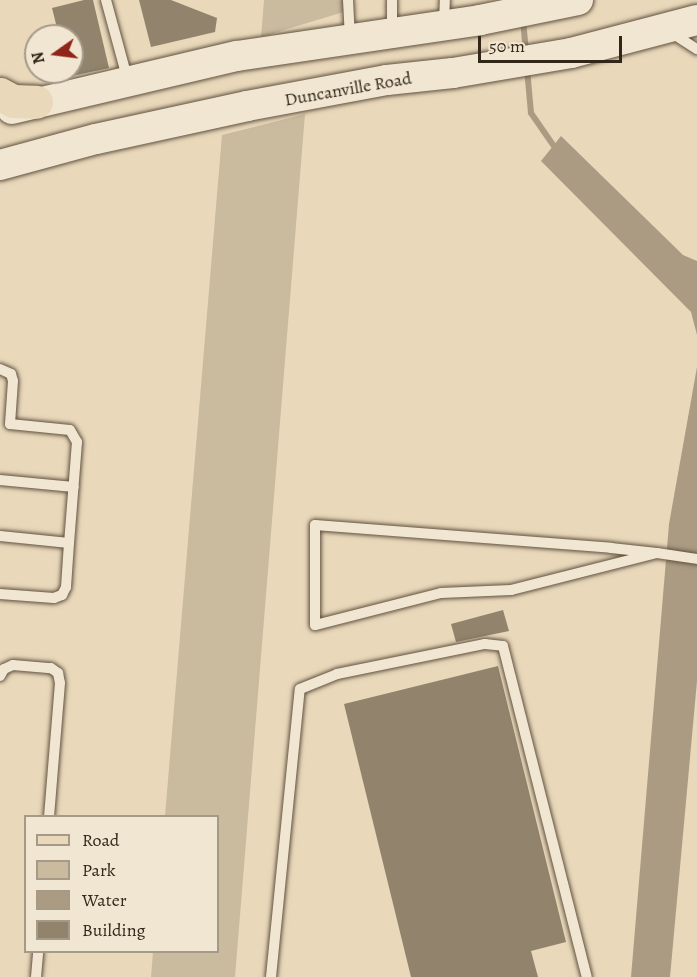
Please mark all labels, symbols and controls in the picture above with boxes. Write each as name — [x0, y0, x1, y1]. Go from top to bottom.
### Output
north arrow — [24, 24, 84, 84]
scale bar — [481, 24, 625, 62]
text: 50 m — [489, 34, 525, 58]
text: N — [26, 50, 51, 66]
street label: Duncanville Road — [283, 67, 413, 111]
legend — [24, 815, 219, 953]
text: Road — [82, 828, 119, 852]
text: Park — [82, 858, 116, 882]
text: Water — [82, 888, 127, 912]
text: Building — [82, 918, 146, 942]

